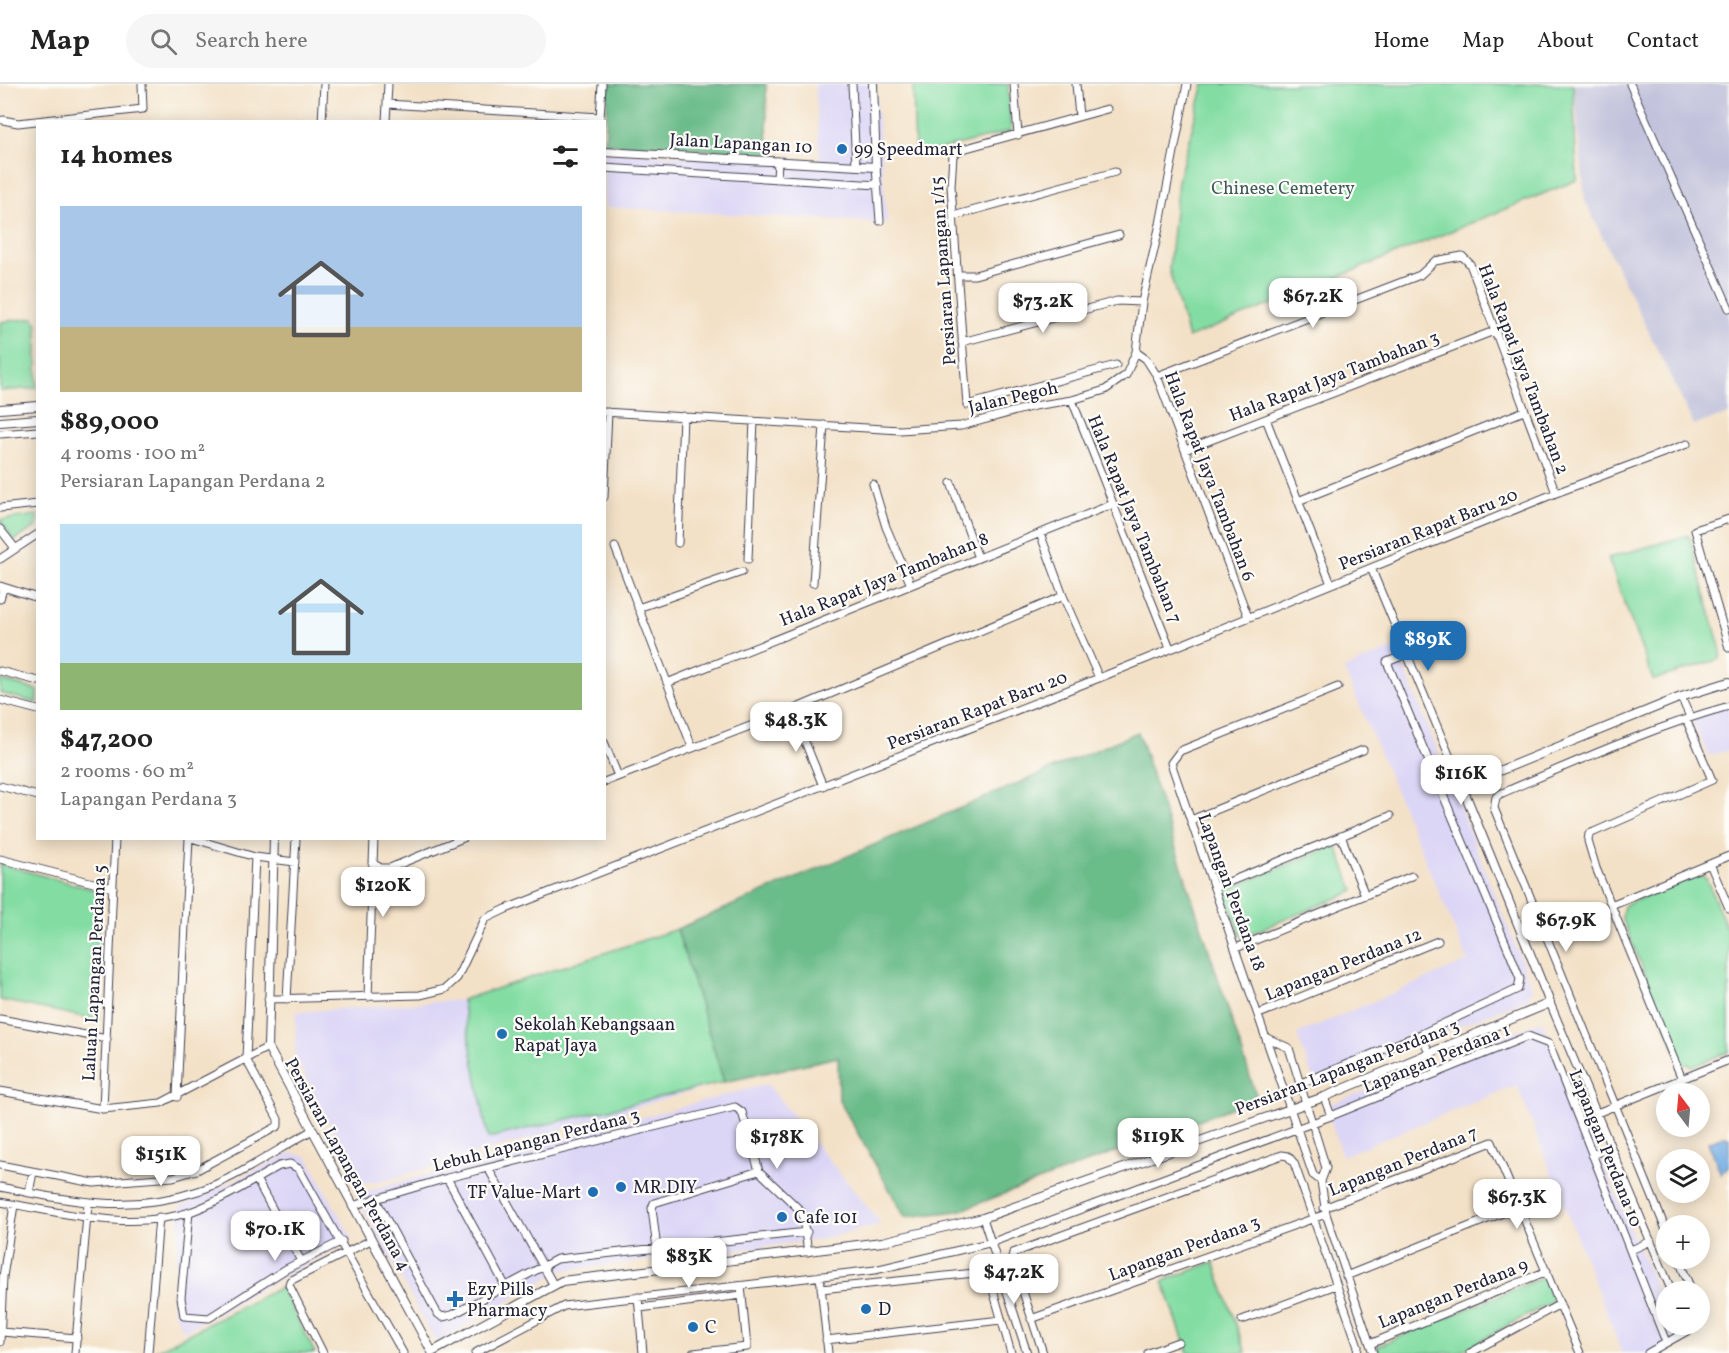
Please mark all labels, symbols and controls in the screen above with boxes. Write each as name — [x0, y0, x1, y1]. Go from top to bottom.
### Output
search box — [126, 14, 546, 68]
text: Map — [30, 22, 90, 61]
icon: search — [147, 25, 180, 58]
text: Search here — [195, 26, 308, 57]
text: Home — [1374, 27, 1429, 56]
text: Map — [1462, 27, 1504, 56]
text: About — [1537, 27, 1594, 56]
text: Contact — [1627, 27, 1699, 56]
street label: Jalan Lapangan 10 — [669, 128, 813, 161]
text: 14 homes — [60, 138, 173, 174]
place label: 99 Speedmart — [854, 138, 963, 163]
icon: filters — [549, 140, 582, 173]
marker: 99 Speedmart — [835, 142, 849, 156]
street label: Persiaran Lapangan 1/15 — [925, 176, 964, 366]
park label: Chinese Cemetery — [1211, 177, 1355, 202]
icon: home — [267, 245, 375, 353]
street label: Hala Rapat Jaya Tambahan 2 — [1471, 261, 1574, 478]
pin: $67.2K — [1264, 278, 1362, 329]
pin: $73.2K — [994, 283, 1092, 334]
text: $67.2K — [1283, 283, 1343, 311]
text: $73.2K — [1012, 288, 1074, 316]
street label: Hala Rapat Jaya Tambahan 3 — [1226, 326, 1443, 429]
street label: Hala Rapat Jaya Tambahan 6 — [1157, 368, 1260, 585]
street label: Jalan Pegoh — [966, 376, 1061, 421]
text: $89,000 — [60, 404, 159, 440]
street label: Hala Rapat Jaya Tambahan 7 — [1080, 412, 1187, 627]
text: 4 rooms · 100 m² — [60, 440, 205, 468]
text: Persiaran Lapangan Perdana 2 — [60, 468, 326, 496]
street label: Persiaran Rapat Baru 20 — [1335, 483, 1522, 578]
street label: Hala Rapat Jaya Tambahan 8 — [776, 527, 993, 634]
icon: home — [267, 563, 375, 671]
pin: $89K — [1392, 621, 1464, 672]
text: $89K — [1404, 626, 1452, 654]
street label: Persiaran Rapat Baru 20 — [884, 665, 1071, 757]
pin: $48.3K — [747, 702, 845, 753]
text: $48.3K — [764, 707, 828, 735]
text: $47,200 — [60, 722, 153, 758]
pin: $116K — [1419, 755, 1503, 806]
text: 2 rooms · 60 m² — [60, 758, 194, 786]
text: $116K — [1435, 760, 1487, 788]
text: Lapangan Perdana 3 — [60, 786, 237, 814]
street label: Lapangan Perdana 18 — [1190, 810, 1271, 975]
street label: Laluan Lapangan Perdana 5 — [77, 864, 114, 1082]
pin: $120K — [341, 867, 425, 918]
text: $120K — [355, 872, 411, 900]
pin: $67.9K — [1517, 902, 1615, 953]
text: $67.9K — [1536, 907, 1596, 935]
street label: Lapangan Perdana 12 — [1262, 923, 1426, 1008]
place label: Sekolah Kebangsaan Rapat Jaya — [514, 1013, 675, 1059]
street label: Persiaran Lapangan Perdana 3 — [1232, 1014, 1463, 1123]
street label: Lapangan Perdana 1 — [1359, 1018, 1514, 1100]
marker: Sekolah Kebangsaan Rapat Jaya — [495, 1027, 509, 1041]
street label: Persiaran Lapangan Perdana 4 — [278, 1054, 416, 1276]
street label: Lapangan Perdana 10 — [1562, 1066, 1648, 1231]
north arrow — [1656, 1083, 1710, 1137]
map controls — [1656, 1083, 1710, 1335]
street label: Lebuh Lapangan Perdana 3 — [430, 1104, 642, 1179]
pin: $119K — [1116, 1118, 1200, 1169]
pin: $178K — [735, 1119, 819, 1170]
street label: Lapangan Perdana 7 — [1325, 1121, 1482, 1204]
text: $119K — [1132, 1123, 1184, 1151]
text: $178K — [750, 1124, 804, 1152]
pin: $151K — [119, 1136, 203, 1187]
text: $151K — [135, 1141, 187, 1169]
button: layers — [1656, 1149, 1710, 1203]
place label: MR.DIY — [633, 1176, 697, 1201]
pin: $67.3K — [1468, 1179, 1566, 1230]
marker: MR.DIY — [614, 1180, 628, 1194]
place label: TF Value-Mart — [467, 1181, 581, 1206]
text: $67.3K — [1487, 1184, 1547, 1212]
marker: TF Value-Mart — [586, 1185, 600, 1199]
place label: Cafe 101 — [794, 1206, 858, 1231]
marker: Cafe 101 — [775, 1210, 789, 1224]
street label: Lapangan Perdana 3 — [1105, 1210, 1264, 1288]
pin: $70.1K — [226, 1211, 324, 1262]
button: + — [1656, 1215, 1710, 1269]
text: $70.1K — [245, 1216, 305, 1244]
pin: $83K — [653, 1238, 725, 1289]
text: $83K — [666, 1243, 712, 1271]
street label: Lapangan Perdana 9 — [1375, 1253, 1532, 1336]
pin: $47.2K — [965, 1254, 1063, 1305]
text: $47.2K — [983, 1259, 1045, 1287]
place label: Ezy Pills Pharmacy — [467, 1278, 548, 1324]
button: − — [1656, 1281, 1710, 1335]
marker: Ezy Pills Pharmacy — [448, 1292, 462, 1306]
place label: D — [878, 1298, 891, 1323]
marker: D — [859, 1302, 873, 1316]
place label: C — [705, 1316, 717, 1341]
marker: C — [686, 1320, 700, 1334]

